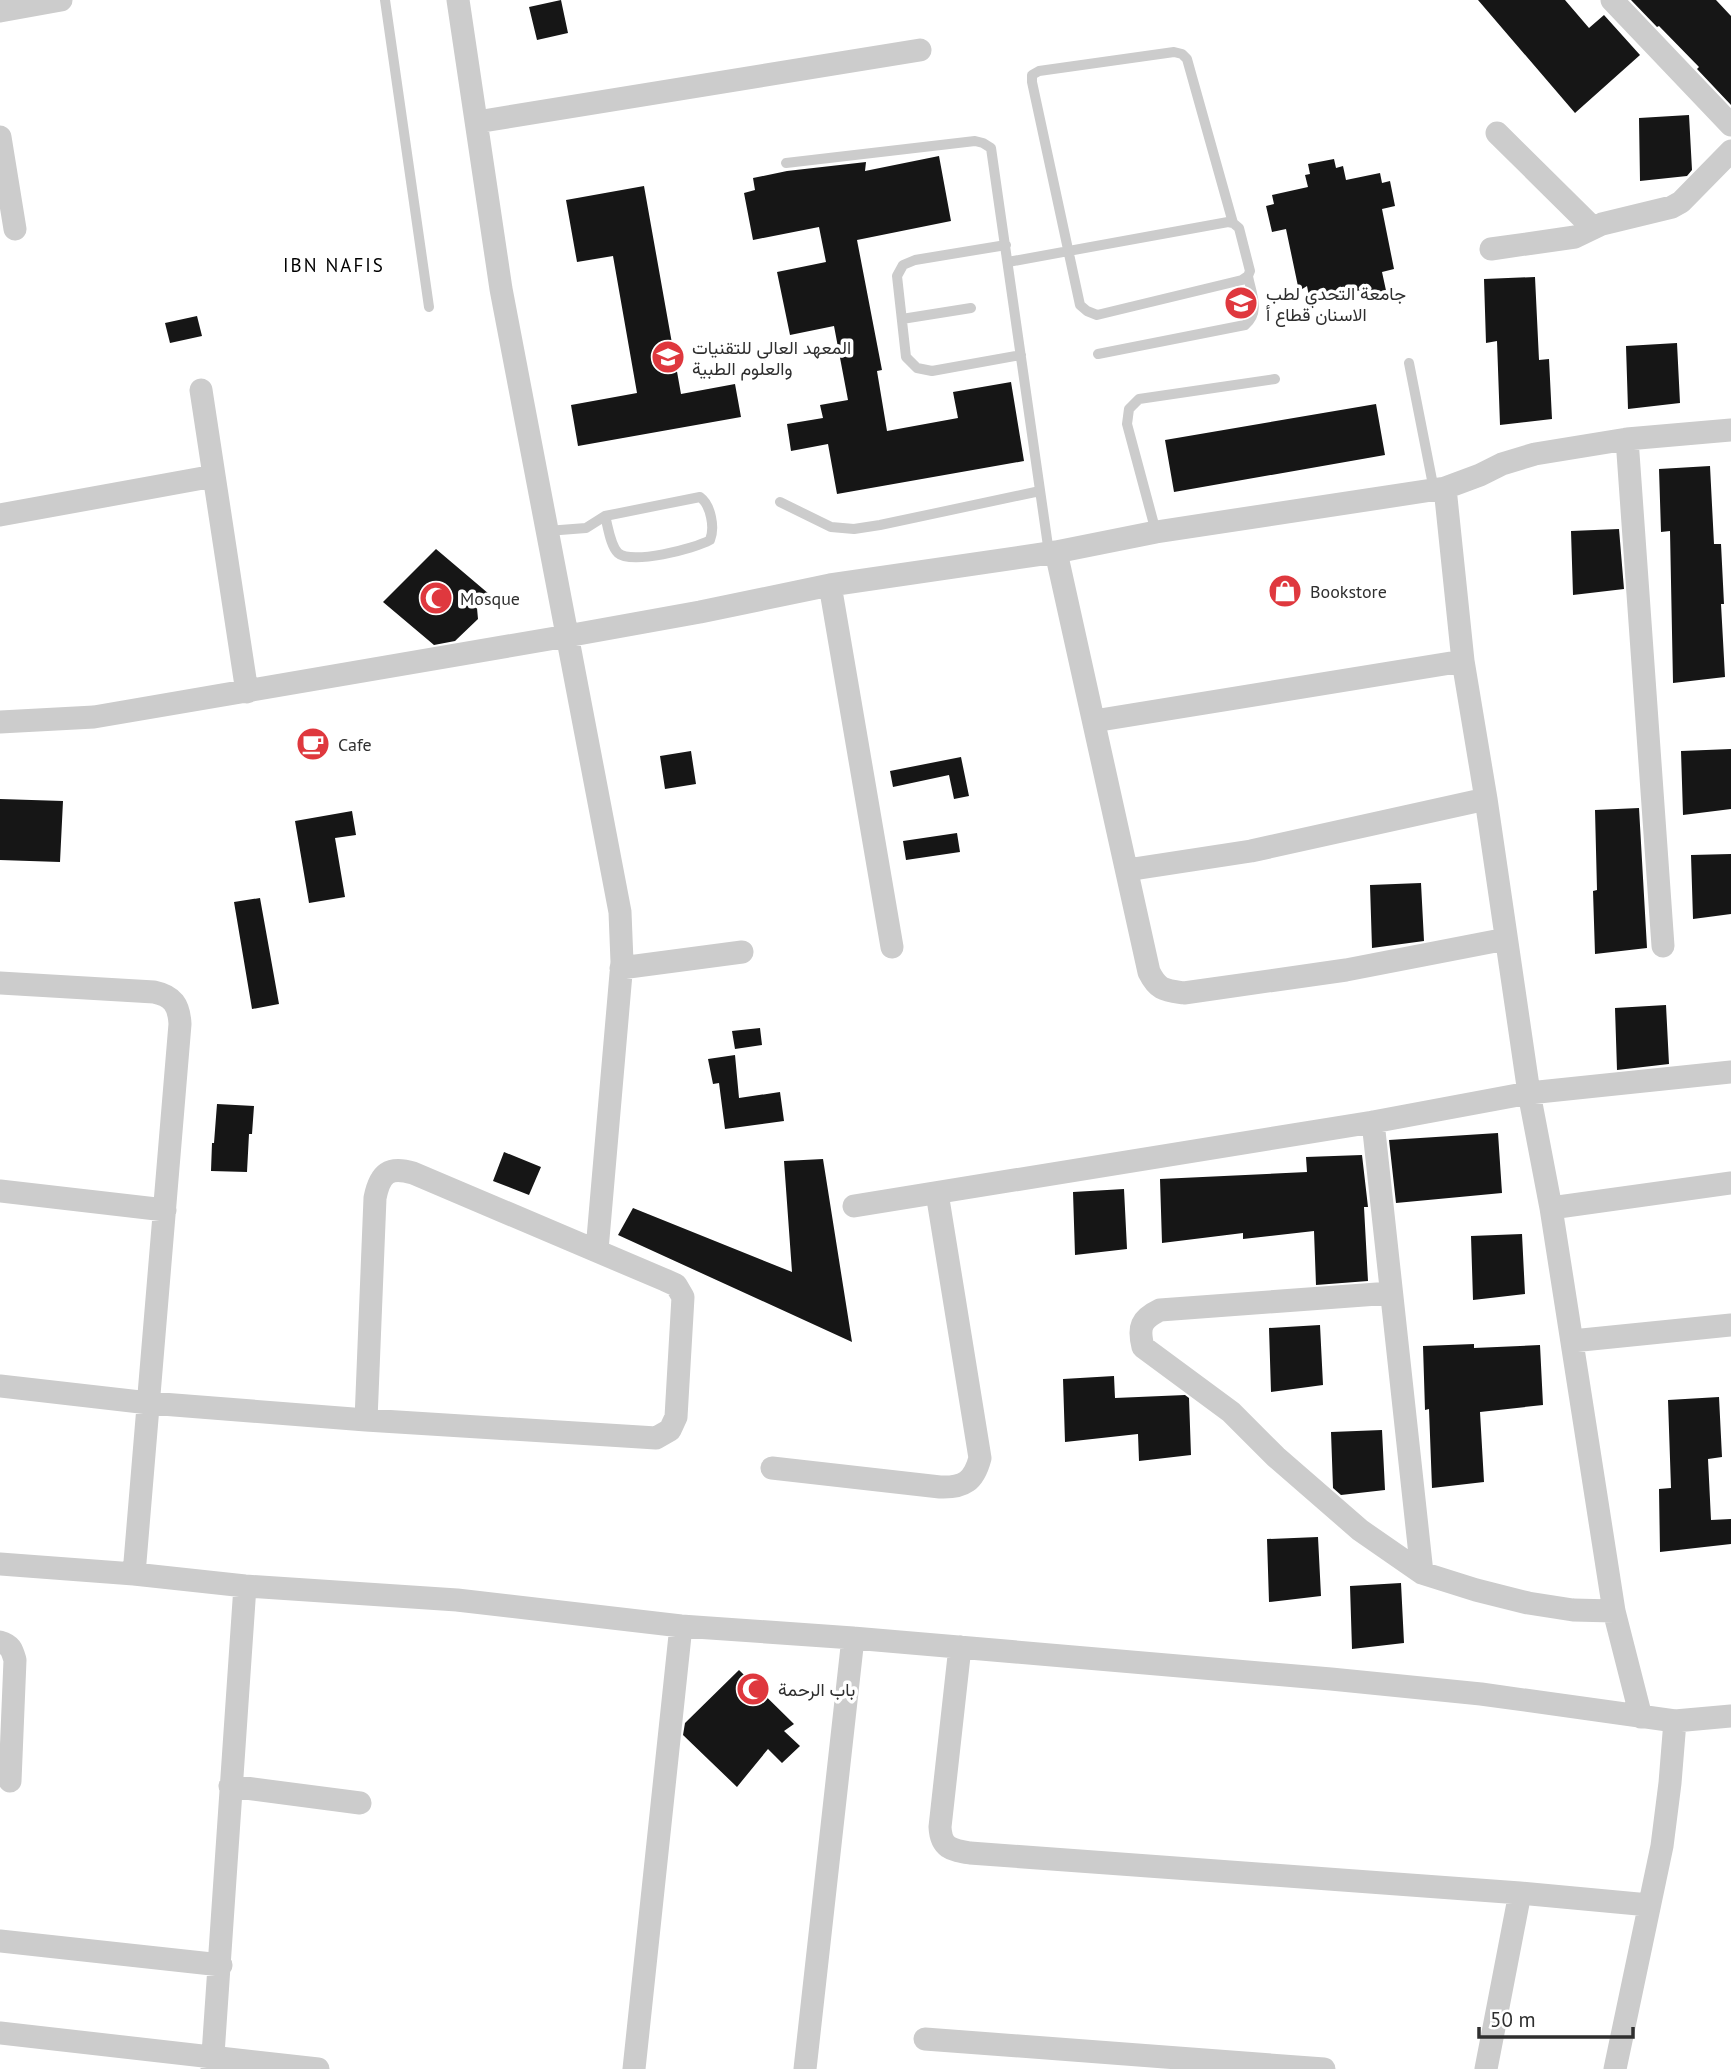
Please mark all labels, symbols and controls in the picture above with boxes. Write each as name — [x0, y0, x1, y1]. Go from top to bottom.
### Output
district label: IBN NAFIS — [283, 253, 385, 277]
place label: جامعة التحدي لطب الاسنان قطاع أ — [1266, 282, 1406, 327]
school or university icon: جامعة التحدي لطب الاسنان قطاع أ — [1222, 284, 1260, 322]
place label: المعهد العالي للتقنيات والعلوم الطبية — [692, 336, 851, 381]
school or university icon: المعهد العالي للتقنيات والعلوم الطبية — [649, 338, 687, 376]
shop icon: Bookstore — [1266, 572, 1304, 610]
mosque icon: Mosque — [417, 579, 455, 617]
place label: Bookstore — [1310, 580, 1387, 603]
place label: Mosque — [460, 587, 520, 610]
cafe icon: Cafe — [294, 725, 332, 763]
place label: Cafe — [338, 733, 372, 756]
mosque icon: باب الرحمة — [734, 1670, 772, 1708]
place label: باب الرحمة — [778, 1678, 855, 1701]
scale bar — [1479, 1996, 1633, 2040]
text: 50 m — [1490, 2006, 1536, 2033]

